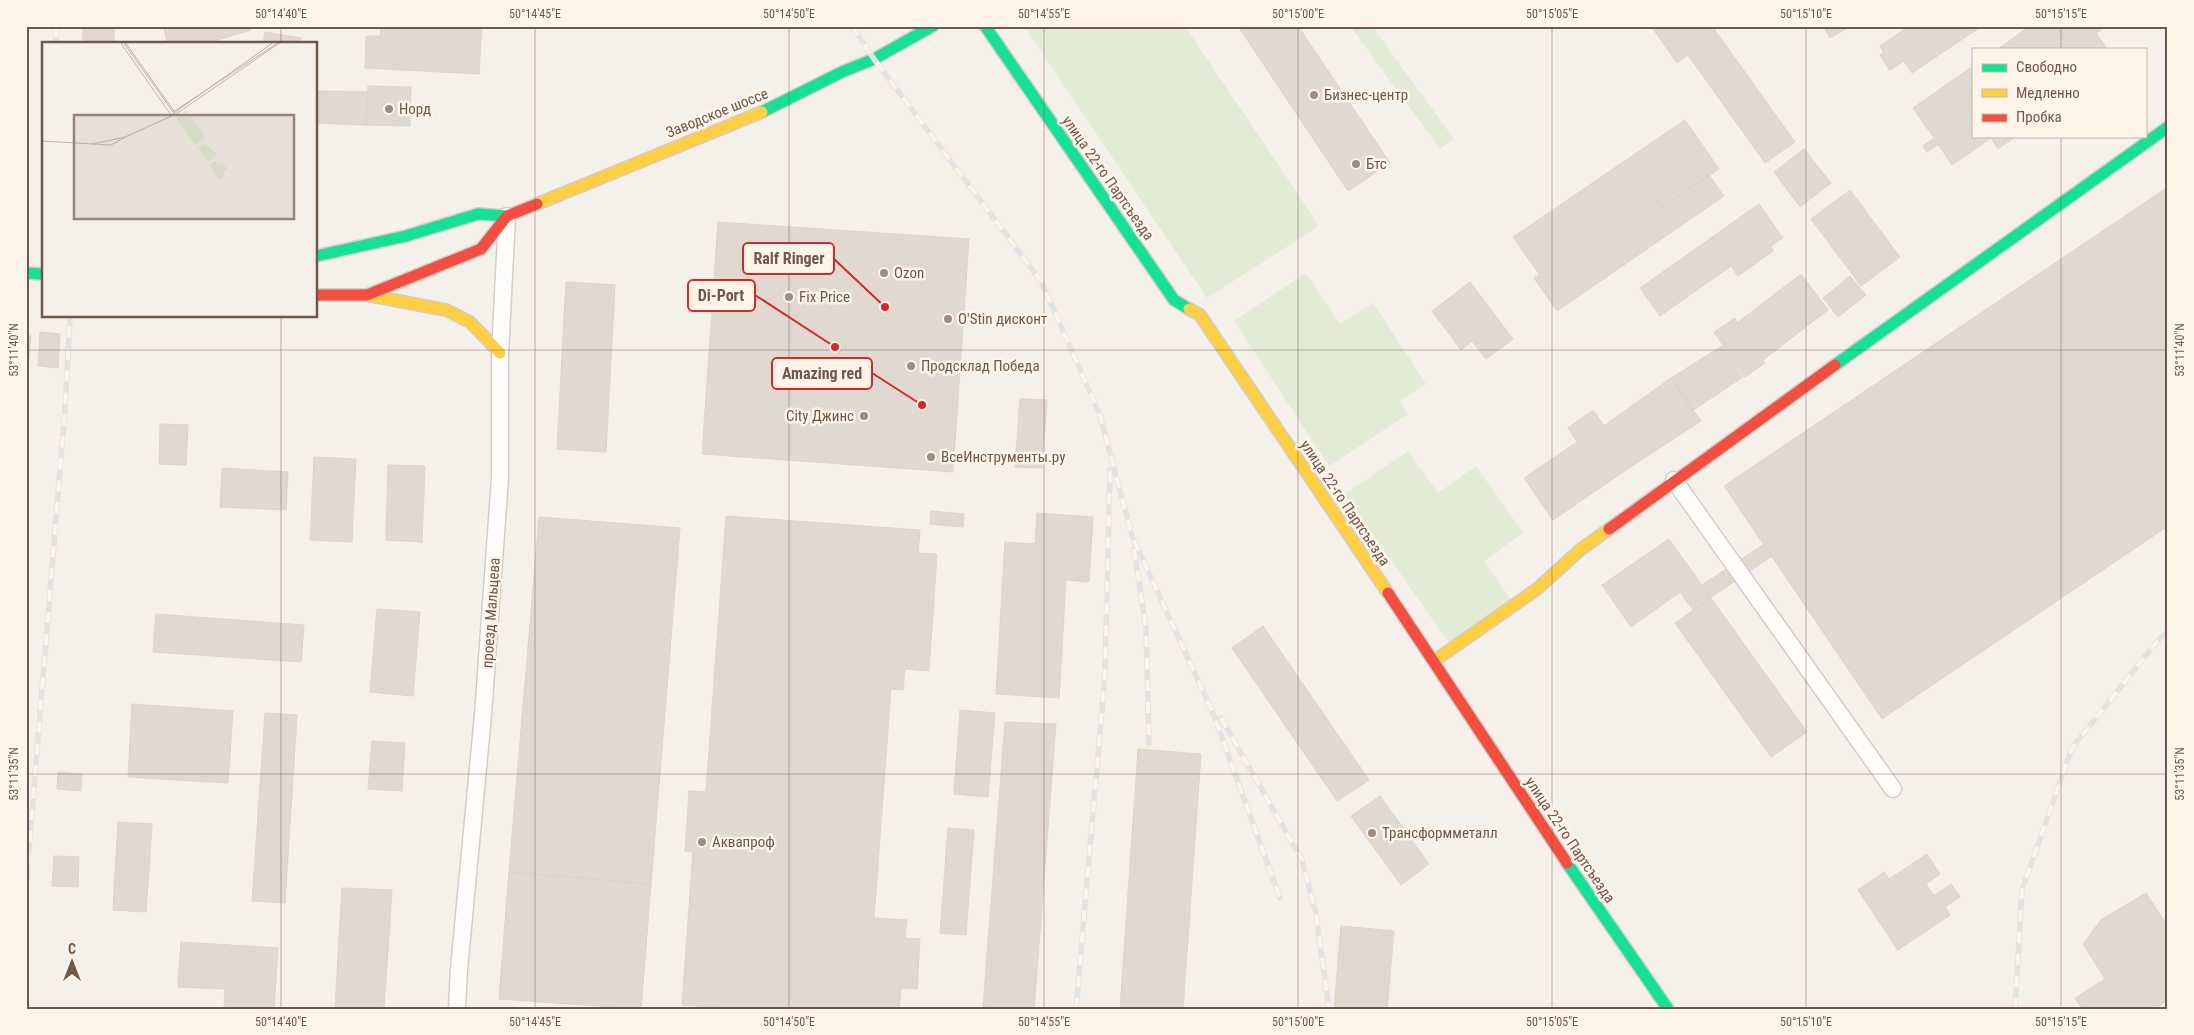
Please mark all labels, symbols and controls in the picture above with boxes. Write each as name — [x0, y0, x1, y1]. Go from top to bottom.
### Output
text: 50°14'40"E — [255, 7, 307, 21]
text: 50°14'45"E — [509, 7, 561, 21]
text: 50°14'50"E — [763, 7, 815, 21]
text: 50°14'55"E — [1018, 7, 1070, 21]
text: 50°15'00"E — [1272, 7, 1324, 21]
text: 50°15'05"E — [1526, 7, 1578, 21]
text: 50°15'10"E — [1780, 7, 1832, 21]
text: 50°15'15"E — [2035, 7, 2087, 21]
inset map — [42, 42, 318, 318]
legend — [1972, 48, 2146, 138]
text: Свободно — [2016, 58, 2077, 76]
street label: Заводское шоссе — [663, 84, 771, 142]
text: Медленно — [2016, 84, 2080, 102]
place label: Бизнес-центр — [1324, 86, 1408, 104]
marker: Бизнес-центр — [1308, 89, 1320, 101]
place label: Норд — [399, 100, 431, 118]
marker: Норд — [383, 103, 395, 115]
text: Пробка — [2016, 108, 2062, 126]
street label: улица 22-го Партсъезда — [1058, 112, 1158, 244]
place label: Бтс — [1366, 155, 1387, 173]
marker: Бтс — [1350, 158, 1362, 170]
callout: Ralf Ringer — [743, 243, 834, 274]
text: Ralf Ringer — [753, 249, 825, 268]
place label: Ozon — [894, 264, 924, 282]
marker: Ozon — [878, 267, 890, 279]
callout: Di-Port — [688, 280, 755, 311]
text: Di-Port — [698, 286, 744, 305]
place label: Fix Price — [799, 288, 850, 306]
marker: Fix Price — [783, 291, 795, 303]
place label: O'Stin дисконт — [958, 310, 1047, 328]
marker: O'Stin дисконт — [942, 313, 954, 325]
text: 53°11'40"N — [7, 323, 21, 377]
text: 53°11'40"N — [2173, 323, 2187, 377]
place label: Продсклад Победа — [921, 357, 1040, 375]
callout: Amazing red — [772, 358, 872, 389]
marker: Продсклад Победа — [905, 360, 917, 372]
text: Amazing red — [782, 364, 862, 383]
place label: City Джинс — [786, 407, 854, 425]
marker: City Джинс — [858, 410, 870, 422]
street label: улица 22-го Партсъезда — [1296, 437, 1394, 569]
place label: ВсеИнструменты.ру — [941, 448, 1065, 466]
marker: ВсеИнструменты.ру — [925, 451, 937, 463]
street label: проезд Мальцева — [478, 557, 504, 669]
text: 53°11'35"N — [7, 747, 21, 801]
text: 53°11'35"N — [2173, 747, 2187, 801]
street label: улица 22-го Партсъезда — [1521, 774, 1619, 906]
place label: Трансформметалл — [1382, 824, 1498, 842]
marker: Трансформметалл — [1366, 827, 1378, 839]
place label: Аквапроф — [712, 833, 775, 851]
marker: Аквапроф — [696, 836, 708, 848]
north arrow — [48, 938, 98, 988]
text: С — [68, 941, 76, 957]
text: 50°14'40"E — [255, 1015, 307, 1029]
text: 50°14'45"E — [509, 1015, 561, 1029]
text: 50°14'50"E — [763, 1015, 815, 1029]
text: 50°14'55"E — [1018, 1015, 1070, 1029]
text: 50°15'00"E — [1272, 1015, 1324, 1029]
text: 50°15'05"E — [1526, 1015, 1578, 1029]
text: 50°15'10"E — [1780, 1015, 1832, 1029]
text: 50°15'15"E — [2035, 1015, 2087, 1029]

